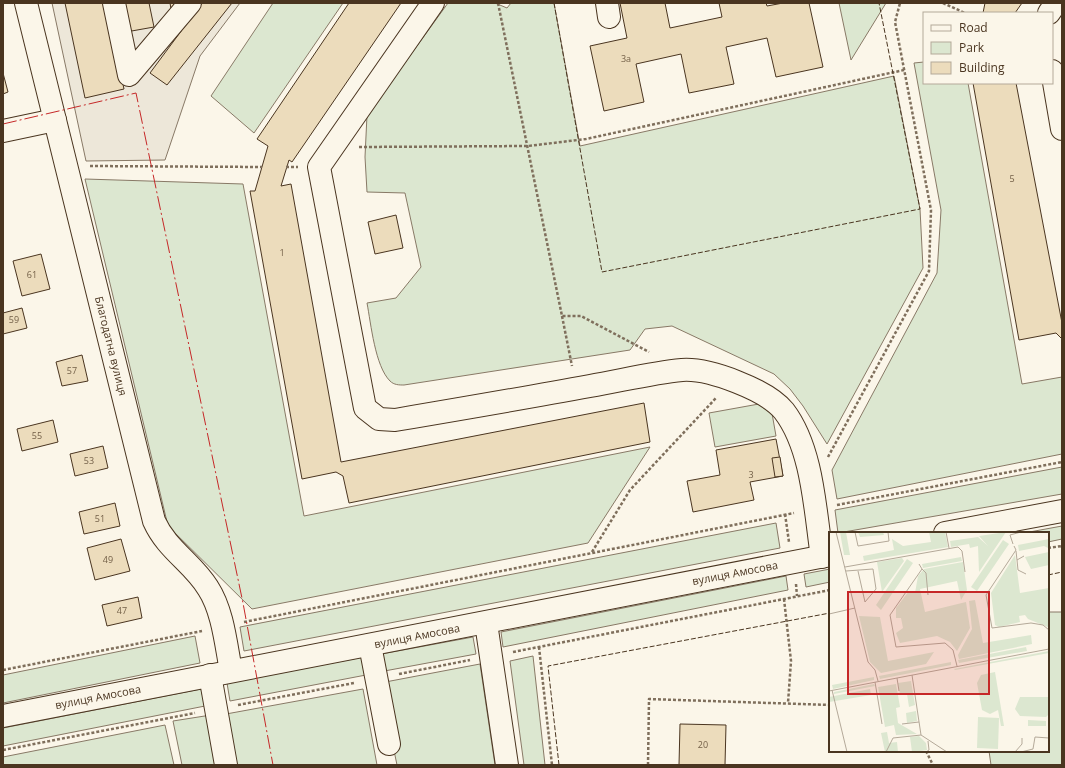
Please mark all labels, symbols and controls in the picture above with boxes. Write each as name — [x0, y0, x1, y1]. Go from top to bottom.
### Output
legend — [923, 12, 1053, 84]
text: Road — [959, 19, 988, 36]
text: Park — [959, 39, 985, 56]
house number: 3а — [621, 52, 631, 65]
text: Building — [959, 59, 1005, 76]
house number: 5 — [1009, 172, 1015, 185]
house number: 1 — [279, 246, 285, 259]
house number: 61 — [27, 268, 37, 281]
street label: Благодатна вулиця — [92, 295, 131, 397]
house number: 59 — [9, 313, 19, 326]
house number: 57 — [67, 364, 77, 377]
house number: 55 — [32, 429, 42, 442]
house number: 53 — [84, 454, 94, 467]
house number: 3 — [748, 468, 754, 481]
house number: 51 — [95, 512, 105, 525]
inset map — [829, 532, 1049, 752]
house number: 49 — [103, 553, 113, 566]
street label: вулиця Амосова — [691, 557, 779, 588]
house number: 47 — [117, 604, 127, 617]
street label: вулиця Амосова — [373, 620, 461, 651]
street label: вулиця Амосова — [54, 681, 142, 712]
house number: 20 — [698, 738, 708, 751]

